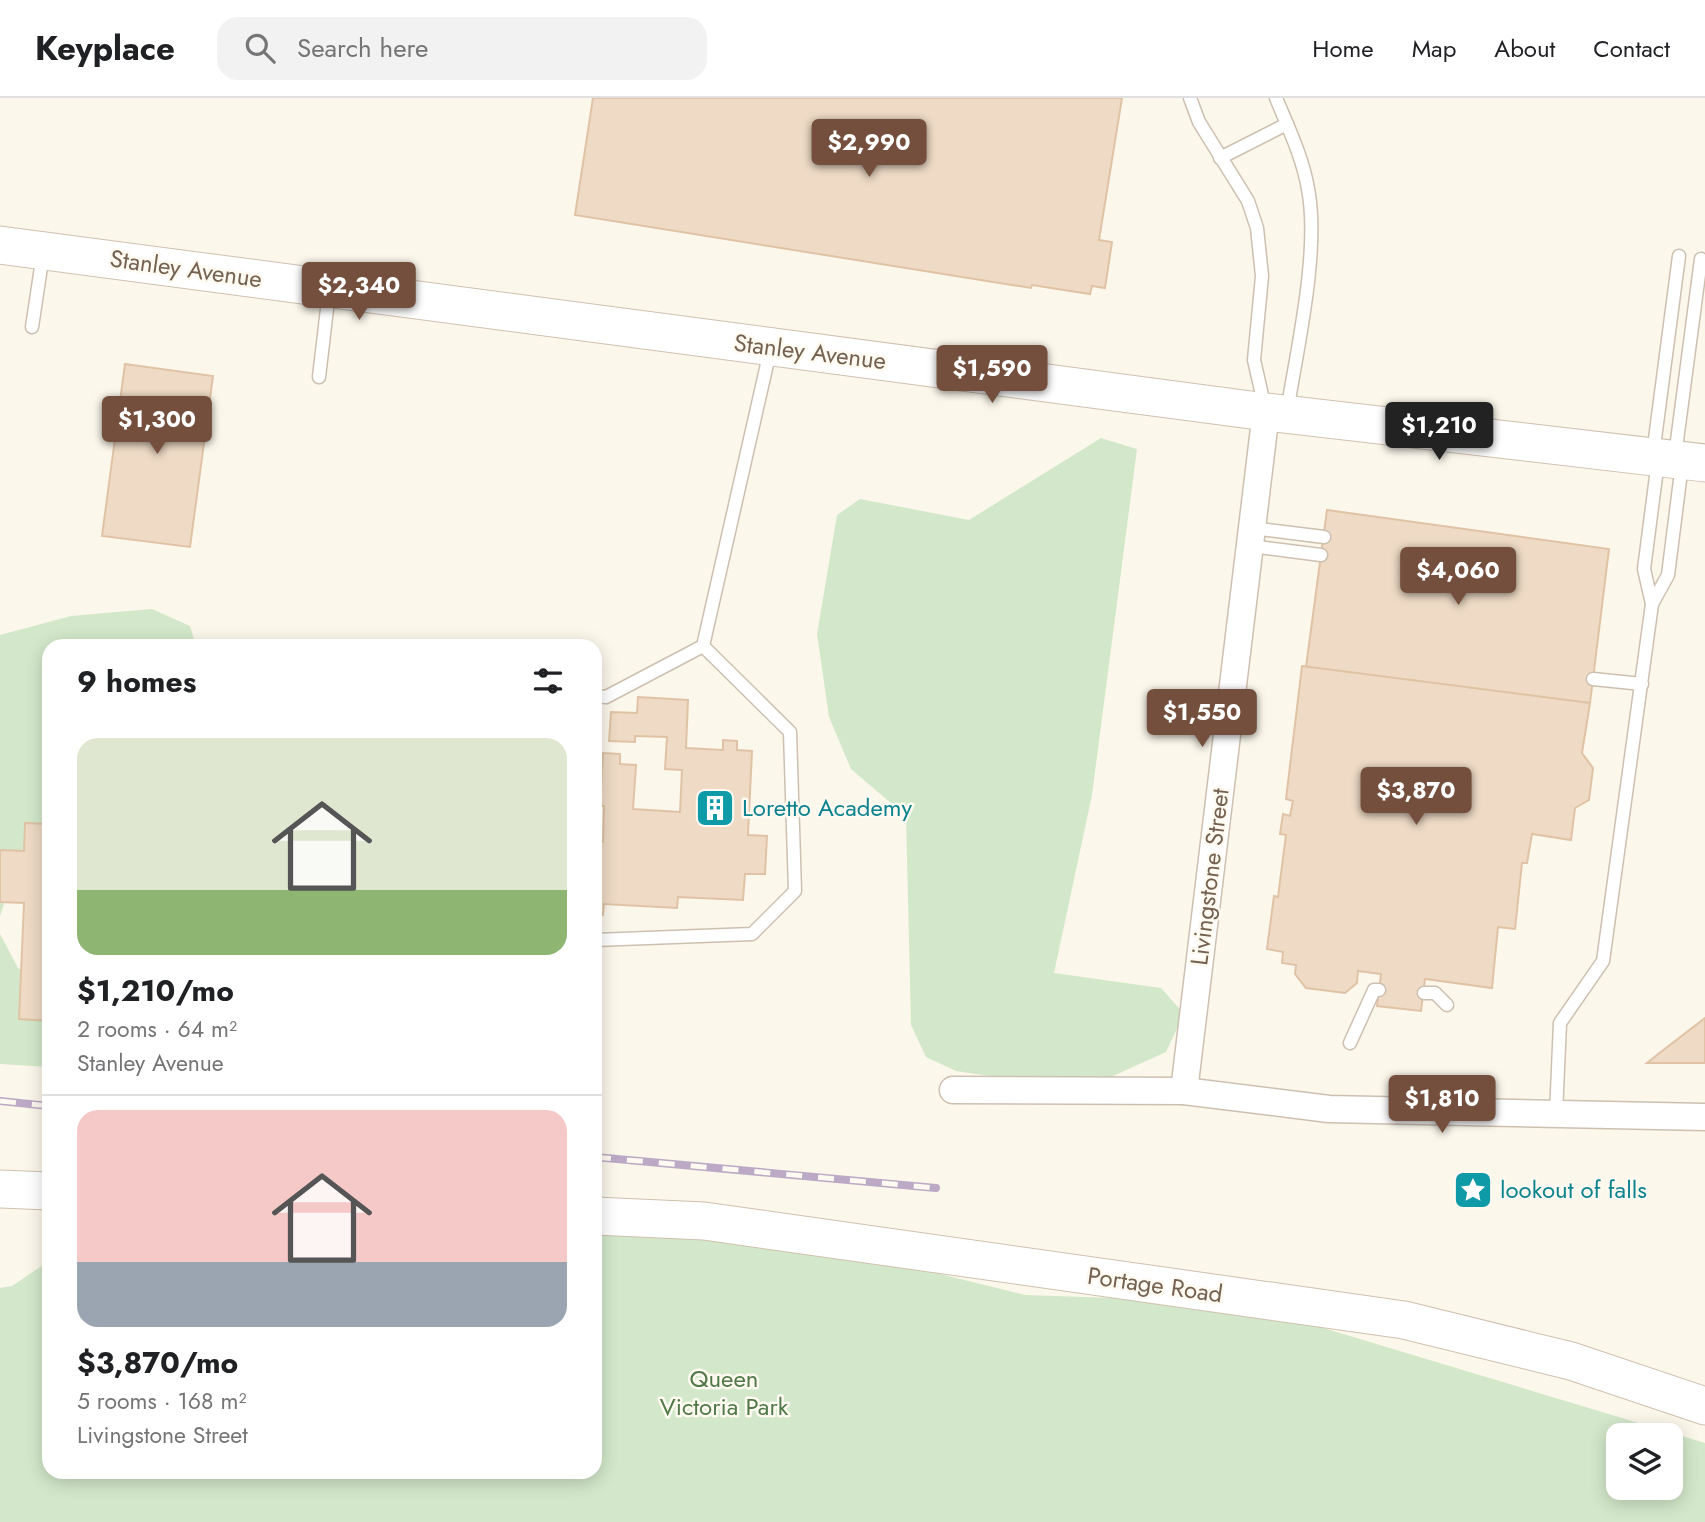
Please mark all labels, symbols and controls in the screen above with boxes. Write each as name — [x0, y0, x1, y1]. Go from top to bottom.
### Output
search box — [217, 17, 707, 80]
text: Keyplace — [35, 25, 175, 72]
icon: search — [241, 29, 279, 67]
text: Search here — [297, 29, 428, 67]
text: Home — [1312, 31, 1374, 66]
text: Map — [1412, 31, 1456, 66]
text: About — [1494, 31, 1555, 66]
text: Contact — [1593, 31, 1670, 66]
pin: $2,990 — [812, 120, 926, 179]
text: $2,990 — [828, 125, 910, 159]
street label: Stanley Avenue — [108, 241, 264, 296]
pin: $2,340 — [302, 262, 416, 322]
text: $2,340 — [318, 268, 400, 302]
street label: Stanley Avenue — [732, 325, 888, 378]
pin: $1,590 — [935, 345, 1049, 405]
text: $1,590 — [953, 351, 1031, 385]
pin: $1,300 — [100, 396, 214, 456]
text: $1,300 — [118, 402, 196, 436]
pin: $1,210 — [1382, 402, 1496, 462]
text: $1,210 — [1401, 408, 1477, 442]
pin: $4,060 — [1401, 547, 1515, 607]
text: $4,060 — [1416, 553, 1500, 587]
text: 9 homes — [77, 660, 196, 703]
icon: filters — [529, 662, 567, 700]
pin: $1,550 — [1145, 690, 1259, 749]
text: $1,550 — [1163, 695, 1241, 729]
pin: $3,870 — [1359, 768, 1473, 827]
text: $3,870 — [1377, 773, 1455, 807]
icon: home — [259, 783, 385, 909]
street label: Livingstone Street — [1181, 786, 1238, 967]
building icon: Loretto Academy — [694, 787, 736, 829]
place label: Loretto Academy — [742, 790, 912, 825]
text: $1,210/mo — [77, 969, 234, 1012]
text: 2 rooms · 64 m² — [77, 1012, 237, 1046]
text: Stanley Avenue — [77, 1046, 224, 1080]
pin: $1,810 — [1385, 1076, 1499, 1135]
text: $1,810 — [1405, 1081, 1479, 1115]
icon: home — [259, 1155, 385, 1281]
place icon: lookout of falls — [1452, 1169, 1494, 1211]
place label: lookout of falls — [1500, 1172, 1647, 1207]
street label: Portage Road — [1085, 1258, 1225, 1311]
text: $3,870/mo — [77, 1341, 238, 1384]
park label: Queen Victoria Park — [660, 1361, 789, 1424]
text: 5 rooms · 168 m² — [77, 1384, 246, 1418]
text: Livingstone Street — [77, 1418, 248, 1452]
map controls — [1606, 1423, 1683, 1500]
button: layers — [1606, 1423, 1683, 1500]

